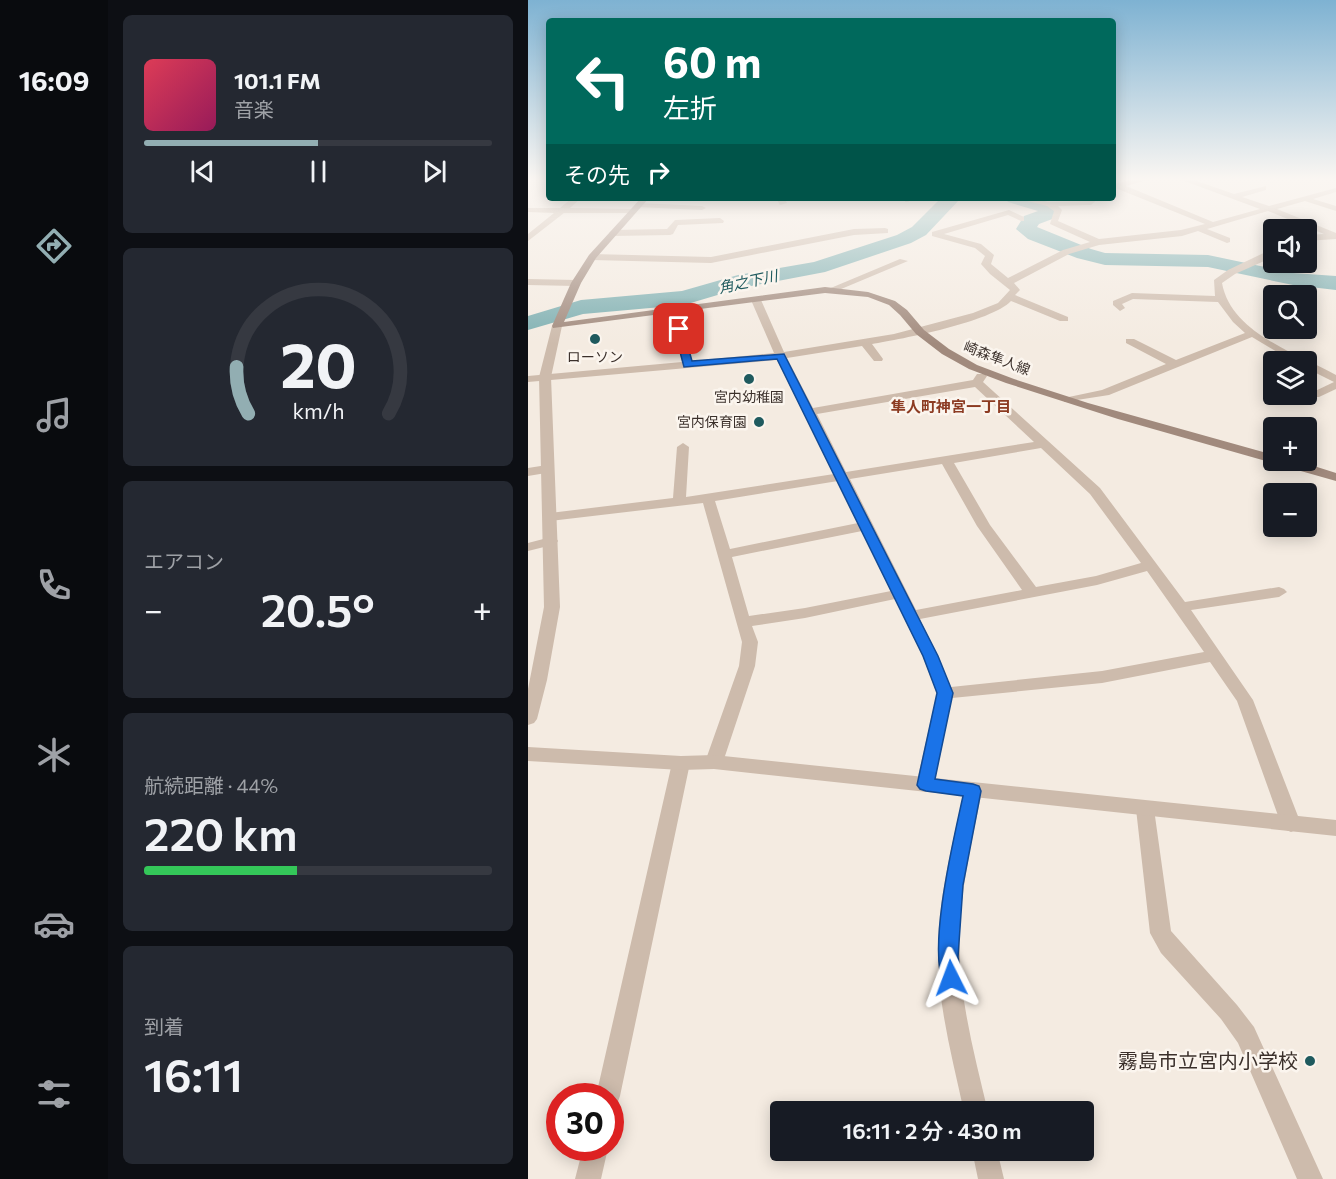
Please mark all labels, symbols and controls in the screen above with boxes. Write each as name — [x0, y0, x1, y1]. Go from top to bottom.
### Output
text: 60 m — [663, 35, 762, 87]
icon: left — [564, 42, 642, 120]
text: 16:09 — [19, 64, 89, 97]
text: 101.1 FM — [234, 67, 321, 94]
text: 左折 — [663, 91, 717, 124]
text: 音楽 — [234, 97, 274, 121]
icon: previous — [186, 155, 219, 188]
icon: pause — [302, 155, 335, 188]
icon: next — [418, 155, 451, 188]
icon: right — [642, 156, 675, 189]
text: その先 — [564, 161, 630, 188]
map controls — [1263, 219, 1317, 537]
button: sound — [1263, 219, 1317, 273]
icon: directions — [33, 225, 75, 267]
water label: 角之下川 — [717, 266, 781, 296]
button: search — [1263, 285, 1317, 339]
pin — [653, 303, 704, 354]
icon: arrive — [662, 312, 695, 345]
text: 20 — [280, 325, 356, 401]
marker: ローソン — [588, 332, 602, 346]
street label: 崎森隼人線 — [961, 337, 1033, 378]
place label: ローソン — [567, 348, 623, 365]
button: layers — [1263, 351, 1317, 405]
marker: 宮内幼稚園 — [742, 372, 756, 386]
place label: 宮内幼稚園 — [714, 388, 784, 405]
icon: music — [33, 394, 75, 436]
text: km/h — [292, 397, 344, 423]
district label: 隼人町神宮一丁目 — [891, 397, 1011, 415]
place label: 宮内保育園 — [677, 413, 747, 430]
marker: 宮内保育園 — [752, 415, 766, 429]
button: + — [1263, 417, 1317, 471]
button: − — [1263, 483, 1317, 537]
text: エアコン — [144, 549, 224, 573]
icon: phone — [33, 564, 75, 606]
text: 20.5° — [261, 581, 375, 636]
text: − — [144, 588, 163, 629]
text: + — [473, 588, 492, 629]
icon: climate — [33, 734, 75, 776]
text: 航続距離 · 44% — [144, 773, 278, 797]
text: 220 km — [144, 805, 297, 860]
icon: car — [33, 903, 75, 945]
position arrow — [919, 946, 983, 1010]
text: 到着 — [144, 1014, 184, 1038]
text: 16:11 — [144, 1046, 243, 1101]
place label: 霧島市立宮内小学校 — [1118, 1048, 1298, 1072]
marker: 霧島市立宮内小学校 — [1303, 1054, 1317, 1068]
icon: filters — [33, 1073, 75, 1115]
speed limit sign: 30 — [546, 1083, 624, 1161]
text: 16:11 · 2 分 · 430 m — [842, 1117, 1022, 1144]

